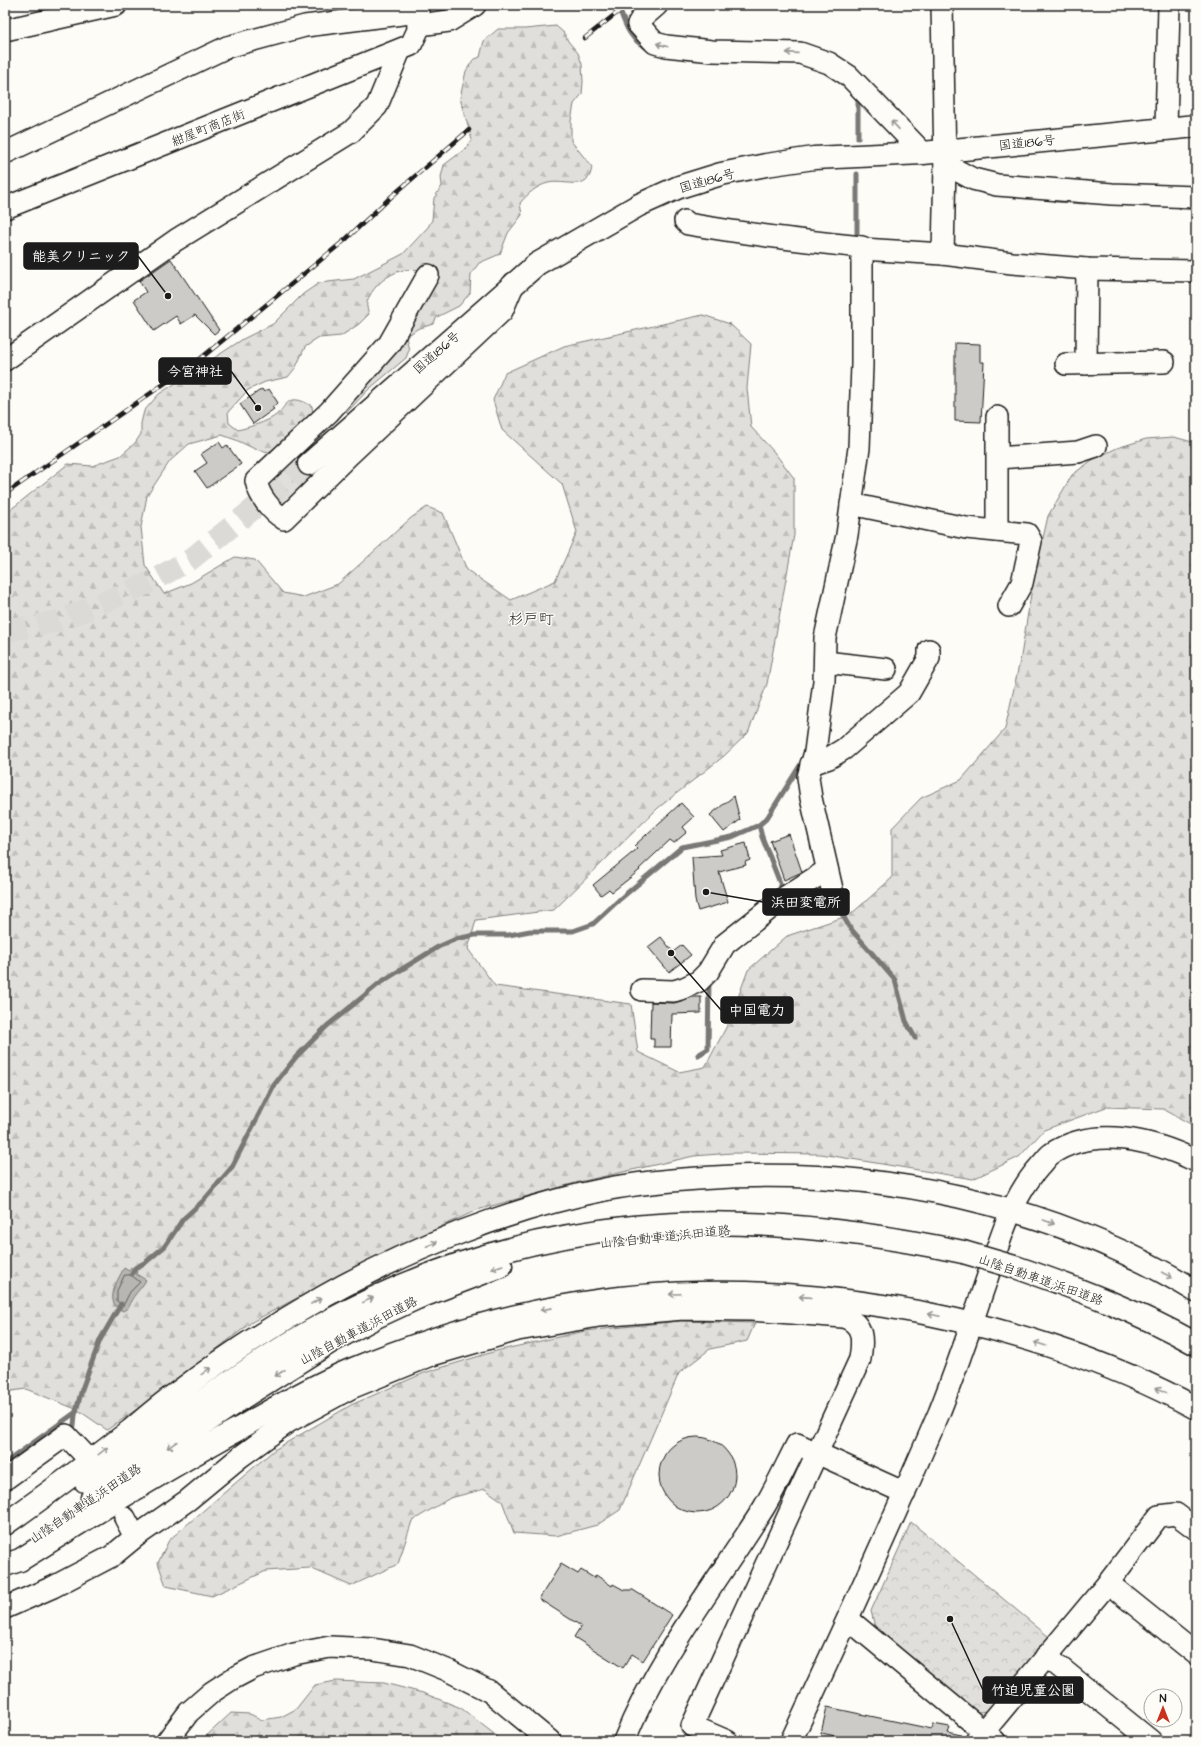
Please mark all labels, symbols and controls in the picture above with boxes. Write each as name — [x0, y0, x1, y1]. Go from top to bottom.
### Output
one-way arrow — [656, 41, 669, 48]
one-way arrow — [786, 49, 799, 56]
street label: 紺屋町商店街 — [169, 105, 248, 151]
one-way arrow — [890, 120, 900, 130]
street label: 国道186号 — [998, 131, 1057, 155]
street label: 国道186号 — [677, 164, 737, 198]
callout: 能美クリニック — [24, 243, 138, 269]
text: 能美クリニック — [32, 247, 130, 267]
street label: 国道186号 — [409, 327, 464, 378]
callout: 今宮神社 — [159, 358, 231, 384]
text: 今宮神社 — [167, 362, 223, 382]
district label: 杉戸町 — [508, 609, 554, 630]
callout: 浜田変電所 — [763, 889, 849, 915]
text: 浜田変電所 — [771, 893, 841, 913]
callout: 中国電力 — [721, 997, 793, 1023]
text: 中国電力 — [729, 1001, 785, 1021]
one-way arrow — [1042, 1219, 1054, 1227]
street label: 山陰自動車道;浜田道路 — [599, 1221, 731, 1253]
one-way arrow — [426, 1240, 438, 1247]
street label: 山陰自動車道;浜田道路 — [976, 1250, 1106, 1310]
one-way arrow — [491, 1264, 503, 1272]
one-way arrow — [1161, 1271, 1173, 1279]
one-way arrow — [669, 1291, 682, 1298]
street label: 山陰自動車道;浜田道路 — [296, 1292, 421, 1370]
one-way arrow — [799, 1294, 812, 1301]
one-way arrow — [361, 1296, 373, 1303]
one-way arrow — [310, 1297, 322, 1305]
one-way arrow — [540, 1306, 553, 1314]
one-way arrow — [928, 1311, 941, 1319]
one-way arrow — [1034, 1340, 1047, 1347]
one-way arrow — [201, 1367, 212, 1375]
one-way arrow — [275, 1369, 286, 1377]
one-way arrow — [1155, 1386, 1167, 1393]
one-way arrow — [167, 1441, 178, 1449]
one-way arrow — [98, 1446, 109, 1455]
street label: 山陰自動車道;浜田道路 — [26, 1460, 145, 1548]
callout: 竹迫児童公園 — [983, 1677, 1083, 1703]
text: 竹迫児童公園 — [991, 1681, 1075, 1701]
north arrow — [1143, 1688, 1183, 1728]
text: N — [1160, 1691, 1167, 1706]

